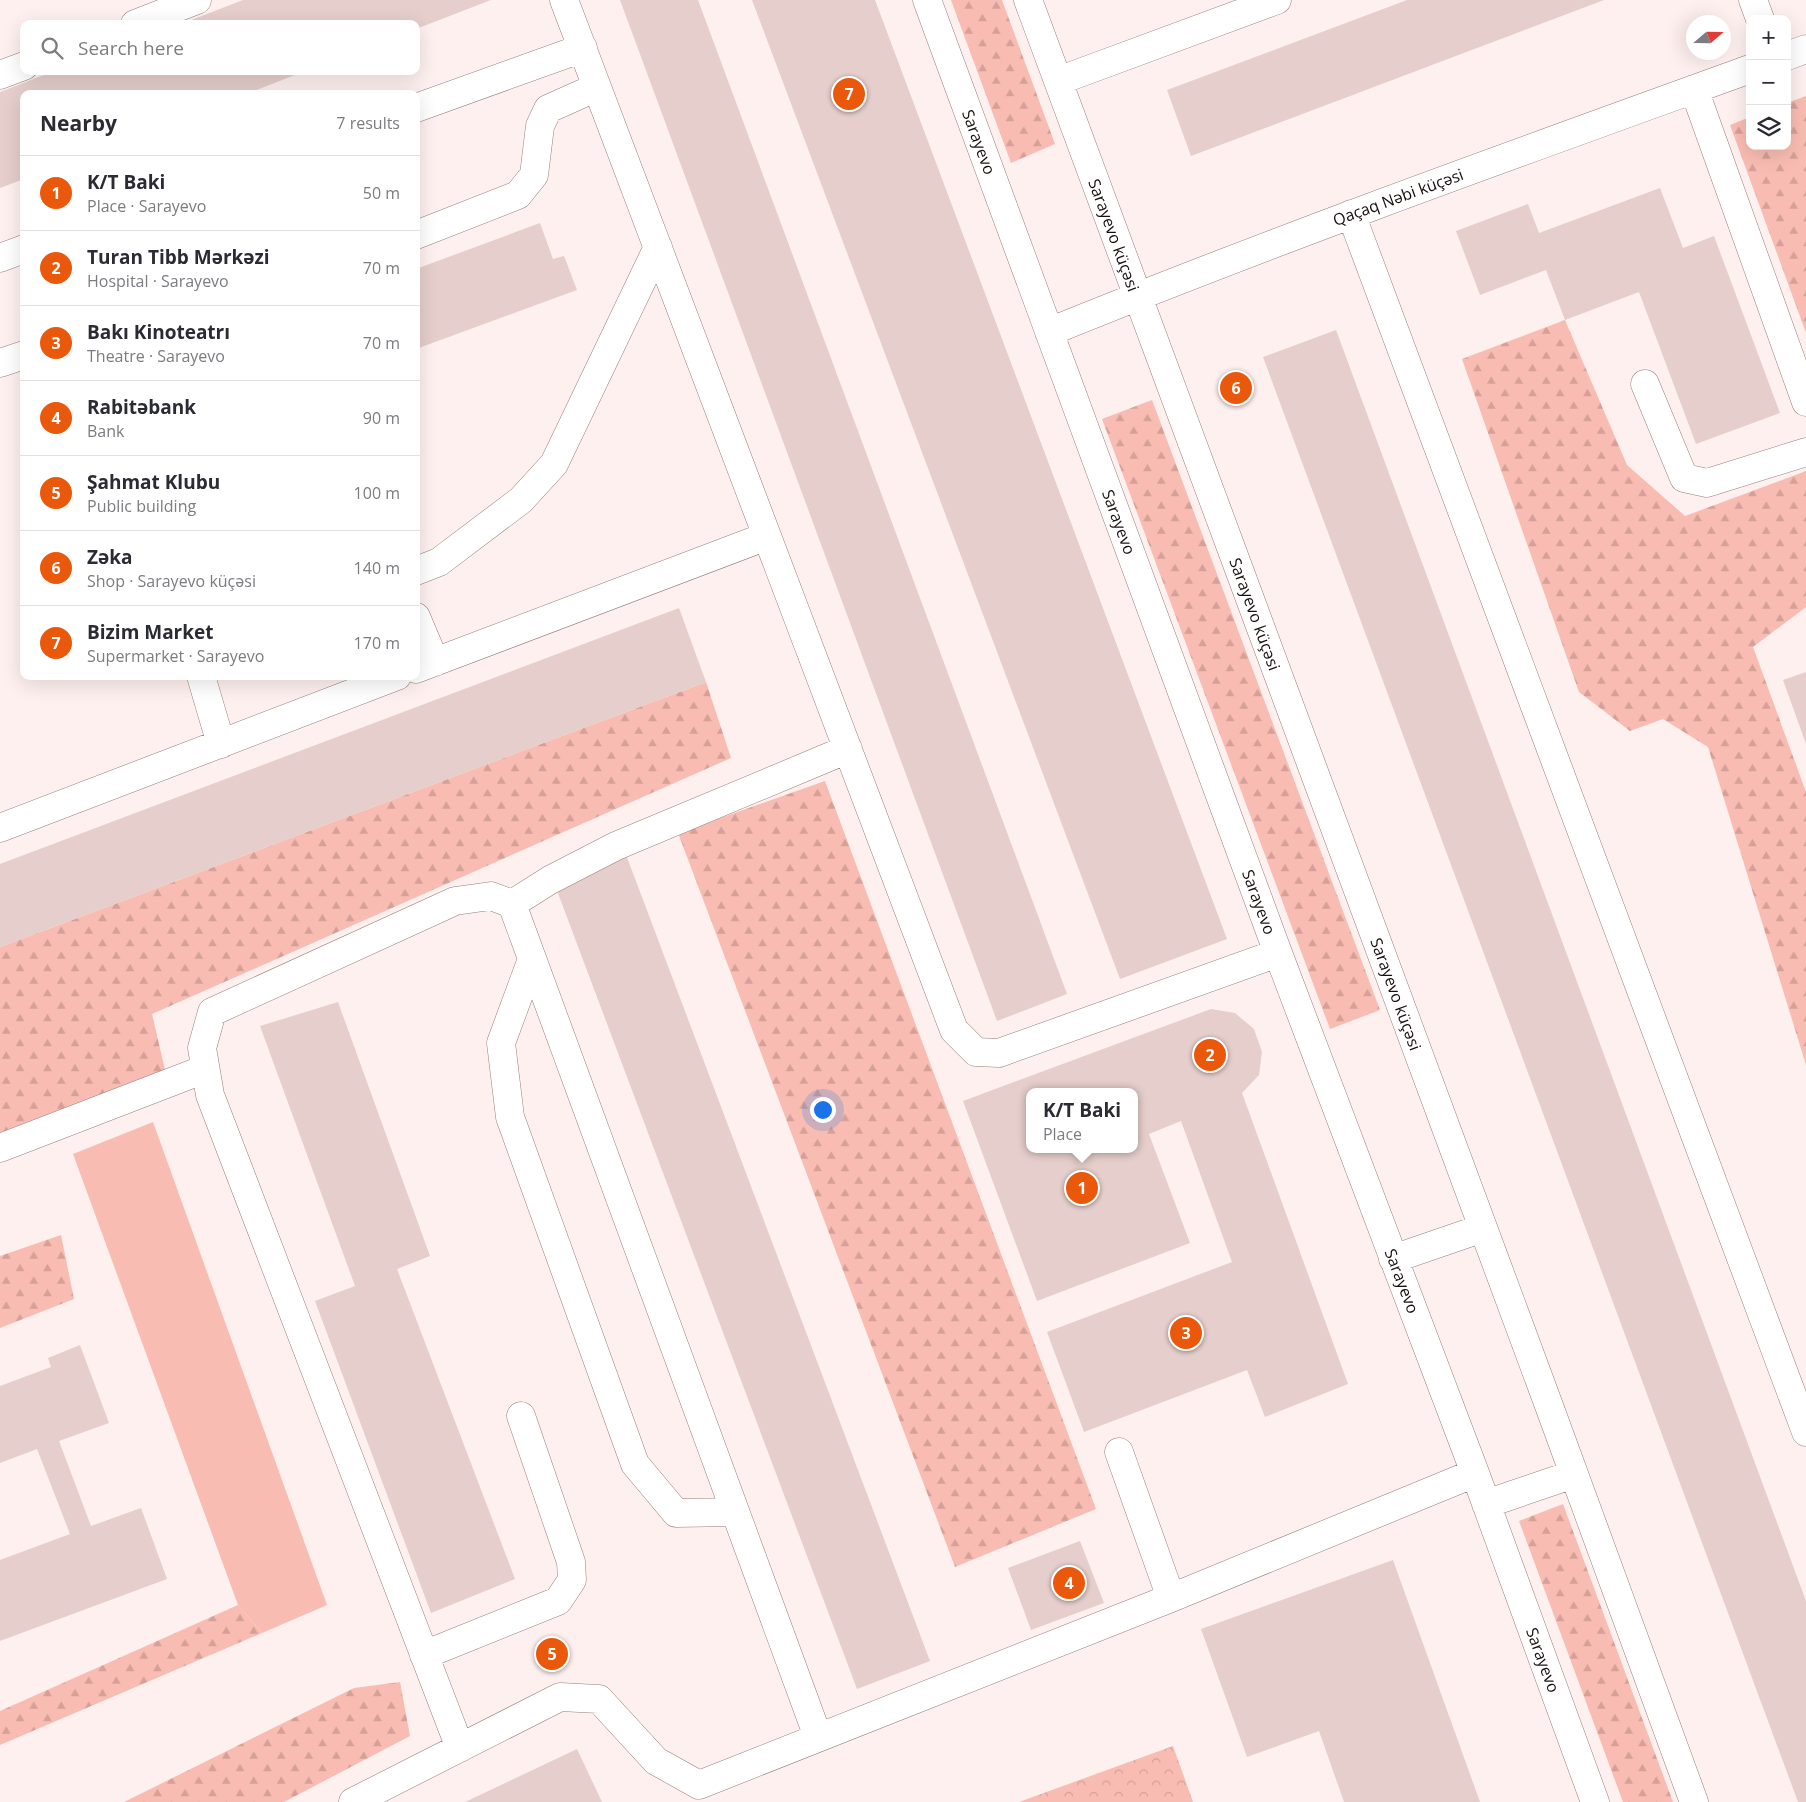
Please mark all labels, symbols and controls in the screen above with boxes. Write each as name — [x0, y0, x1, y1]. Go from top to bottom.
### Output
north arrow — [1686, 15, 1731, 60]
map controls — [1746, 15, 1791, 150]
button: + — [1746, 15, 1791, 60]
search box — [20, 20, 420, 75]
icon: search — [38, 34, 66, 62]
text: Search here — [78, 35, 184, 61]
button: − — [1746, 60, 1791, 105]
pin: 7 — [833, 75, 865, 113]
button: layers — [1746, 105, 1791, 150]
street label: Sarayevo — [957, 106, 1001, 178]
text: Nearby — [40, 109, 117, 137]
text: 7 results — [336, 112, 400, 134]
street label: Qaçaq Nəbi küçəsi — [1330, 163, 1466, 231]
text: K/T Baki — [87, 169, 165, 195]
street label: Sarayevo küçəsi — [1083, 176, 1145, 294]
text: 1 — [51, 182, 61, 204]
text: 50 m — [363, 182, 400, 204]
text: Place · Sarayevo — [87, 195, 206, 217]
text: Turan Tibb Mərkəzi — [87, 244, 270, 270]
text: 2 — [51, 257, 61, 279]
text: 70 m — [363, 257, 400, 279]
text: Hospital · Sarayevo — [87, 270, 229, 292]
text: Bakı Kinoteatrı — [87, 319, 230, 345]
text: 3 — [51, 332, 61, 354]
text: 70 m — [363, 332, 400, 354]
text: Theatre · Sarayevo — [87, 345, 225, 367]
pin: 6 — [1220, 369, 1252, 407]
text: Rabitəbank — [87, 394, 196, 420]
text: 4 — [51, 407, 61, 429]
text: 90 m — [363, 407, 400, 429]
text: Bank — [87, 420, 124, 442]
text: Şahmat Klubu — [87, 469, 220, 495]
text: 5 — [51, 482, 61, 504]
text: 100 m — [354, 482, 400, 504]
street label: Sarayevo — [1097, 486, 1141, 558]
text: Public building — [87, 495, 196, 517]
text: Zəka — [87, 544, 133, 570]
street label: Sarayevo küçəsi — [1224, 555, 1286, 673]
text: 6 — [51, 557, 61, 579]
text: 140 m — [354, 557, 400, 579]
text: Shop · Sarayevo küçəsi — [87, 570, 256, 592]
text: Bizim Market — [87, 619, 214, 645]
text: 7 — [51, 632, 61, 654]
text: 170 m — [354, 632, 400, 654]
text: Supermarket · Sarayevo — [87, 645, 264, 667]
street label: Sarayevo — [1237, 866, 1281, 938]
street label: Sarayevo küçəsi — [1365, 935, 1427, 1053]
pin: 2 — [1194, 1036, 1226, 1074]
popup — [1026, 1088, 1138, 1153]
your location — [810, 1097, 836, 1123]
text: K/T Baki — [1043, 1097, 1121, 1123]
text: Place — [1043, 1123, 1082, 1145]
pin: 1 — [1066, 1169, 1098, 1207]
street label: Sarayevo — [1380, 1245, 1424, 1317]
pin: 3 — [1170, 1314, 1202, 1352]
pin: 4 — [1053, 1564, 1085, 1602]
street label: Sarayevo — [1521, 1624, 1565, 1696]
pin: 5 — [536, 1635, 568, 1673]

